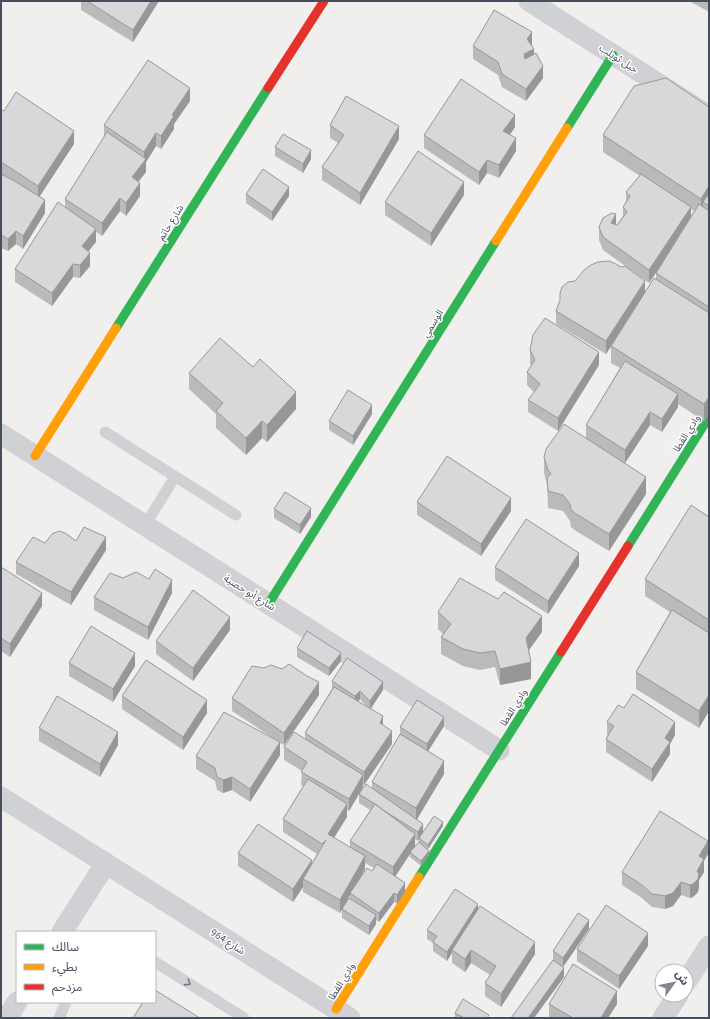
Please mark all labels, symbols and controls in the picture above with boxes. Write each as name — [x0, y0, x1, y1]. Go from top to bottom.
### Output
street label: جبل ثويلب — [597, 41, 641, 76]
street label: شارع حاتم — [154, 202, 187, 243]
street label: الوسمي — [419, 307, 447, 340]
street label: وادي القطا — [670, 412, 704, 455]
street label: شارع أبو حصية — [221, 571, 278, 614]
street label: وادي القطا — [497, 686, 531, 729]
street label: شارع 964 — [207, 926, 248, 958]
legend — [16, 931, 156, 1003]
text: سالك — [52, 939, 79, 954]
text: بطيء — [52, 959, 78, 977]
street label: وادي القطا — [325, 960, 359, 1003]
north arrow — [654, 963, 694, 1003]
text: ش — [672, 967, 692, 988]
one-way arrow — [184, 978, 191, 985]
text: مزدحم — [52, 979, 82, 996]

